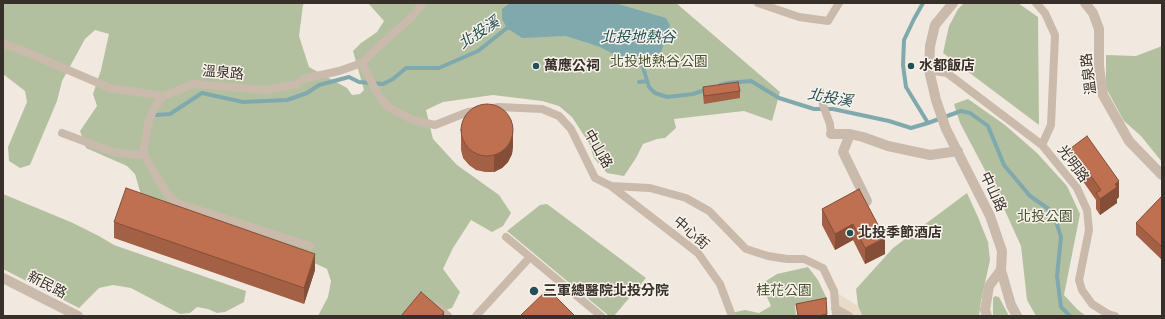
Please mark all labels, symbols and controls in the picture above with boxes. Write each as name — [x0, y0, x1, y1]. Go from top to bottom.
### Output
water label: 北投溪 — [455, 13, 503, 53]
water label: 北投地熱谷 — [601, 28, 675, 46]
street label: 溫泉路 — [1078, 52, 1100, 96]
park label: 北投地熱谷公園 — [610, 54, 708, 70]
place label: 萬應公祠 — [544, 58, 600, 74]
place label: 水都飯店 — [919, 58, 975, 74]
marker: 萬應公祠 — [531, 61, 541, 71]
marker: 水都飯店 — [906, 61, 916, 71]
street label: 溫泉路 — [201, 63, 245, 83]
water label: 北投溪 — [806, 85, 854, 111]
street label: 中山路 — [580, 127, 616, 171]
street label: 光明路 — [1054, 142, 1092, 186]
street label: 中山路 — [977, 169, 1009, 215]
park label: 北投公園 — [1017, 209, 1073, 225]
street label: 中心街 — [670, 213, 712, 253]
place label: 北投季節酒店 — [858, 225, 942, 241]
marker: 北投季節酒店 — [845, 228, 855, 238]
street label: 新民路 — [24, 268, 70, 302]
place label: 三軍總醫院北投分院 — [543, 283, 669, 299]
park label: 桂花公園 — [756, 283, 812, 299]
marker: 三軍總醫院北投分院 — [528, 285, 540, 297]

